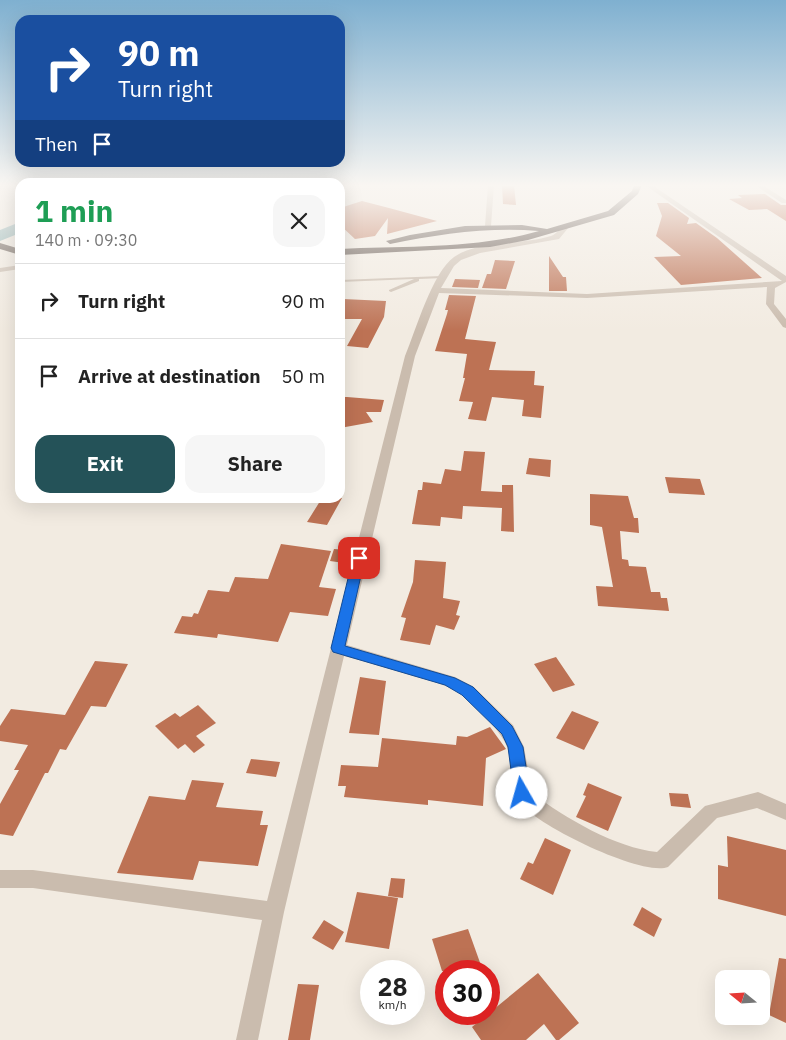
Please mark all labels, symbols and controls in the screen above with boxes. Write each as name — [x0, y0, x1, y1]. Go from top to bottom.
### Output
text: 90 m — [118, 30, 200, 76]
icon: right — [35, 35, 100, 100]
text: Turn right — [118, 74, 213, 103]
icon: arrive — [88, 130, 116, 158]
text: Then — [35, 132, 78, 156]
text: 1 min — [35, 191, 113, 230]
button: close — [273, 195, 325, 247]
text: 140 m · 09:30 — [35, 230, 137, 250]
icon: right — [35, 287, 63, 315]
text: Turn right — [78, 289, 165, 313]
text: 90 m — [281, 289, 325, 313]
icon: arrive — [35, 362, 63, 390]
text: Arrive at destination — [78, 364, 261, 388]
text: 50 m — [281, 364, 325, 388]
button: Exit — [35, 435, 175, 493]
button: Share — [185, 435, 325, 493]
pin — [338, 537, 380, 579]
icon: arrive — [345, 544, 373, 572]
position arrow — [495, 766, 547, 818]
speed limit sign: 30 — [435, 960, 500, 1025]
text: 28 — [377, 970, 408, 1003]
north arrow — [715, 970, 770, 1025]
map controls — [715, 970, 770, 1025]
text: km/h — [378, 997, 407, 1012]

